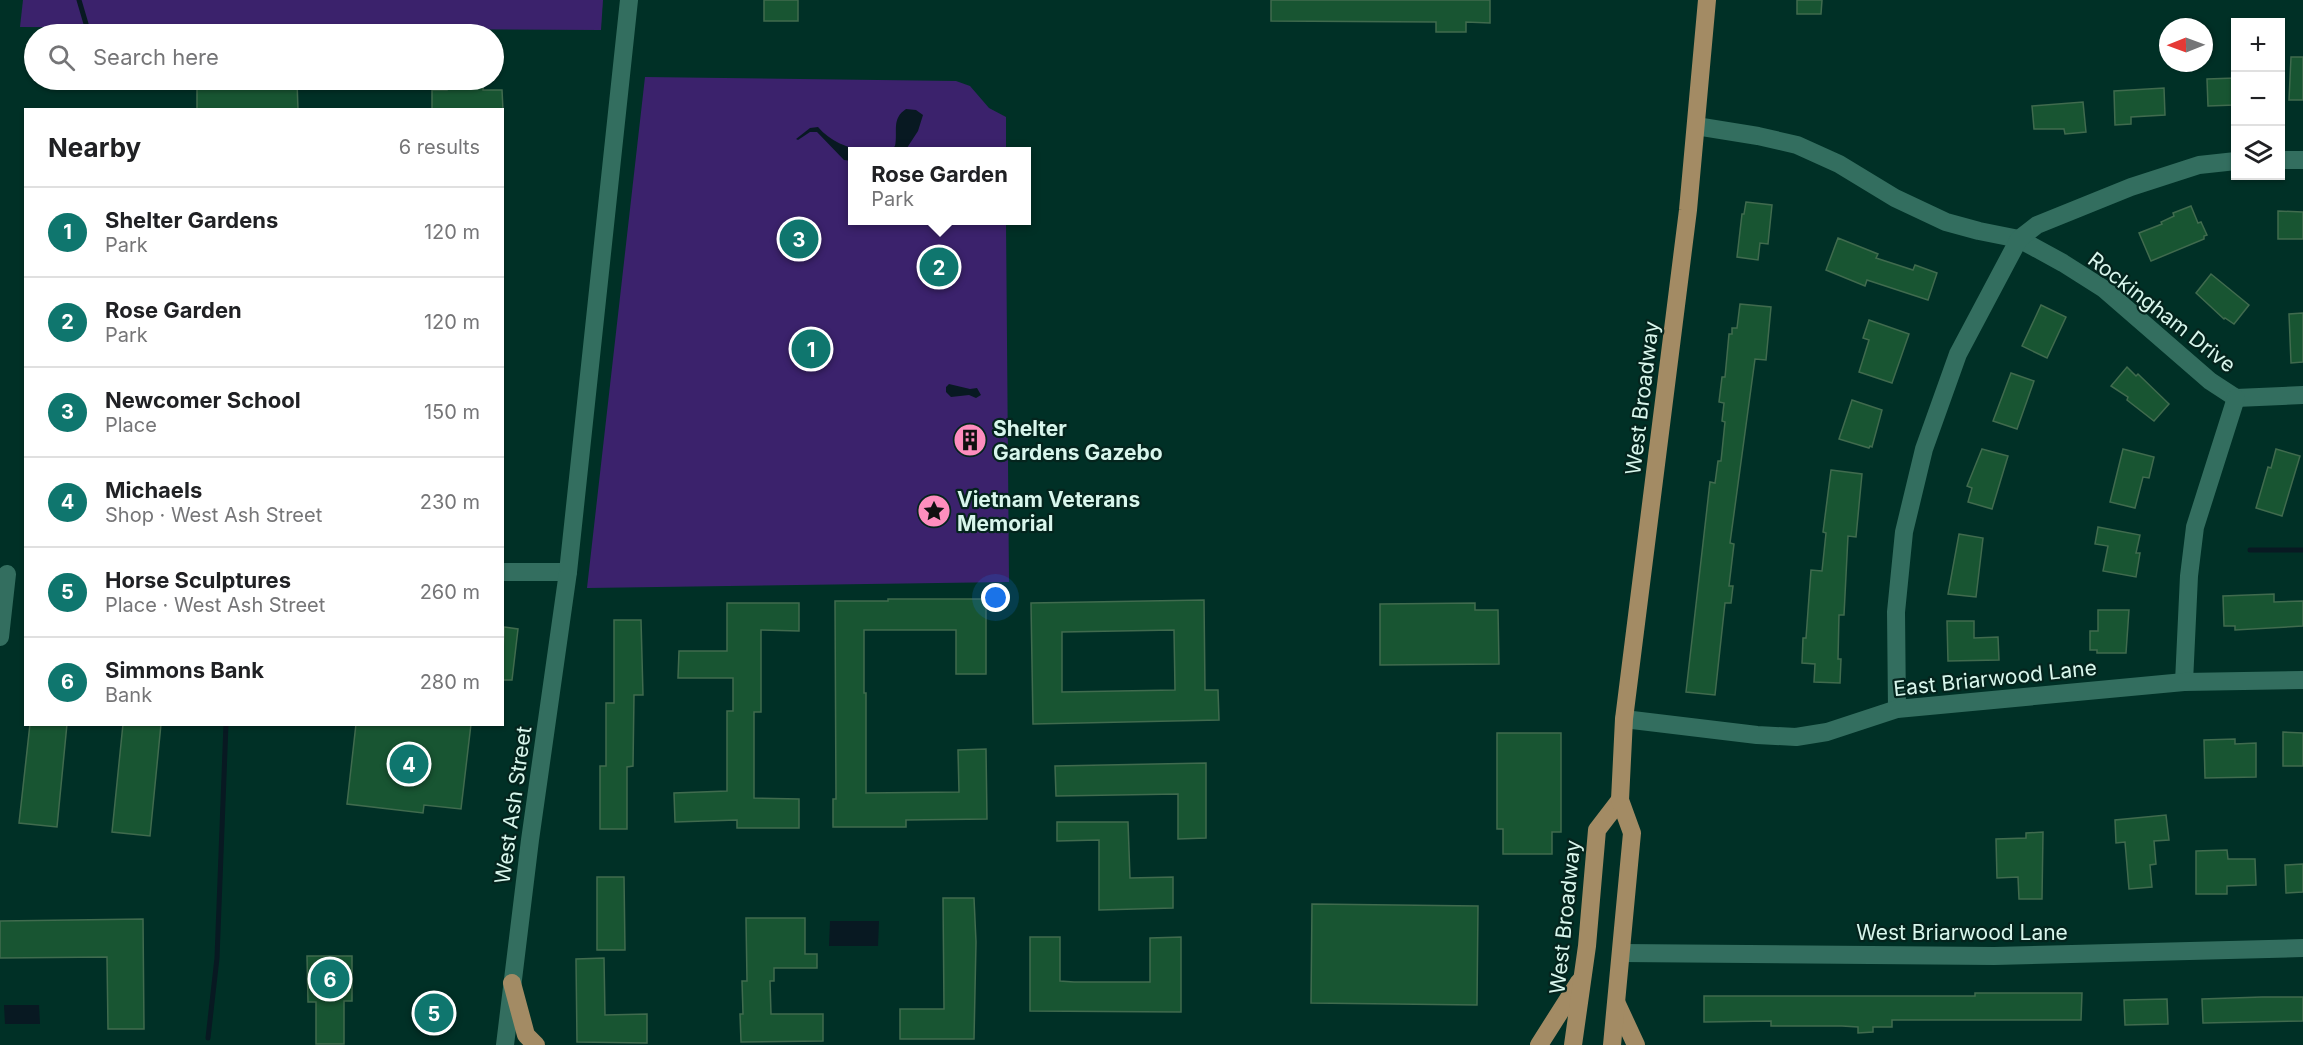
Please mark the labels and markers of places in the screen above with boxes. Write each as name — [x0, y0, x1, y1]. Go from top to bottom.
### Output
pin: 3 — [780, 216, 818, 262]
pin: 2 — [920, 244, 958, 290]
pin: 1 — [792, 326, 830, 372]
place label: Shelter Gardens Gazebo — [993, 416, 1163, 465]
building icon: Shelter Gardens Gazebo — [952, 422, 988, 458]
place label: Vietnam Veterans Memorial — [957, 487, 1140, 536]
place icon: Vietnam Veterans Memorial — [916, 493, 952, 529]
pin: 4 — [390, 742, 428, 786]
pin: 6 — [310, 956, 350, 1002]
pin: 5 — [414, 990, 454, 1036]

